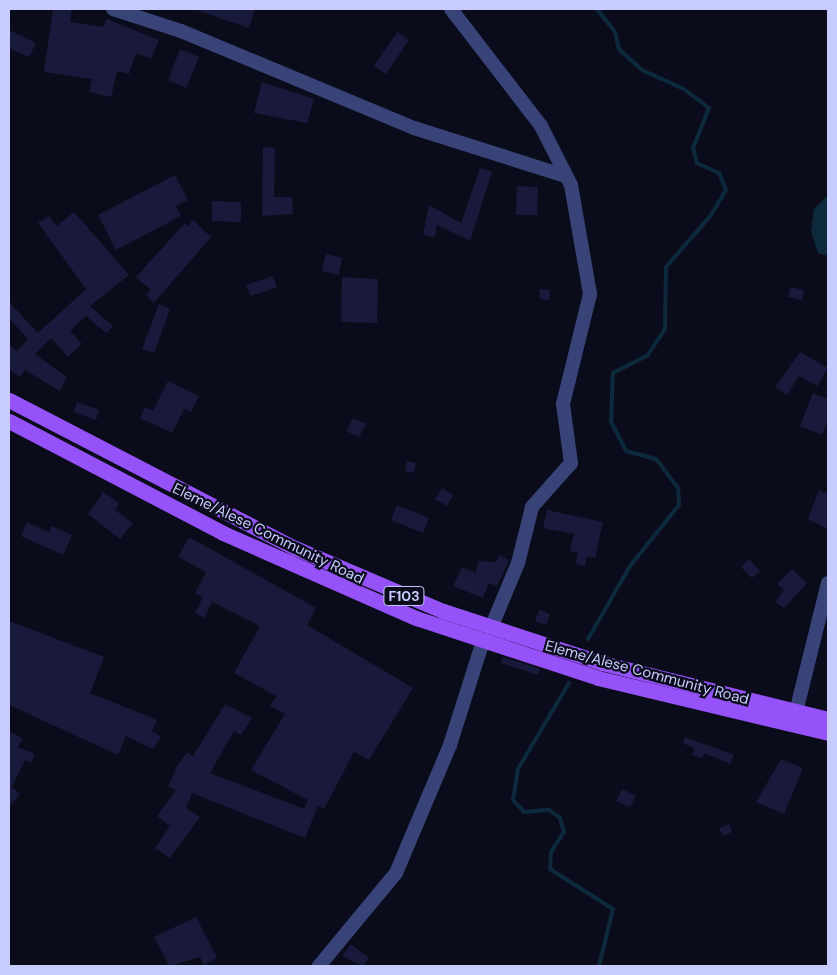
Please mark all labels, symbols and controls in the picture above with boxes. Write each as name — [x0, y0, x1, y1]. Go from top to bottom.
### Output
street label: Eleme/Alese Community Road — [170, 480, 366, 588]
road number: F103 — [383, 584, 425, 608]
street label: Eleme/Alese Community Road — [543, 637, 751, 709]

